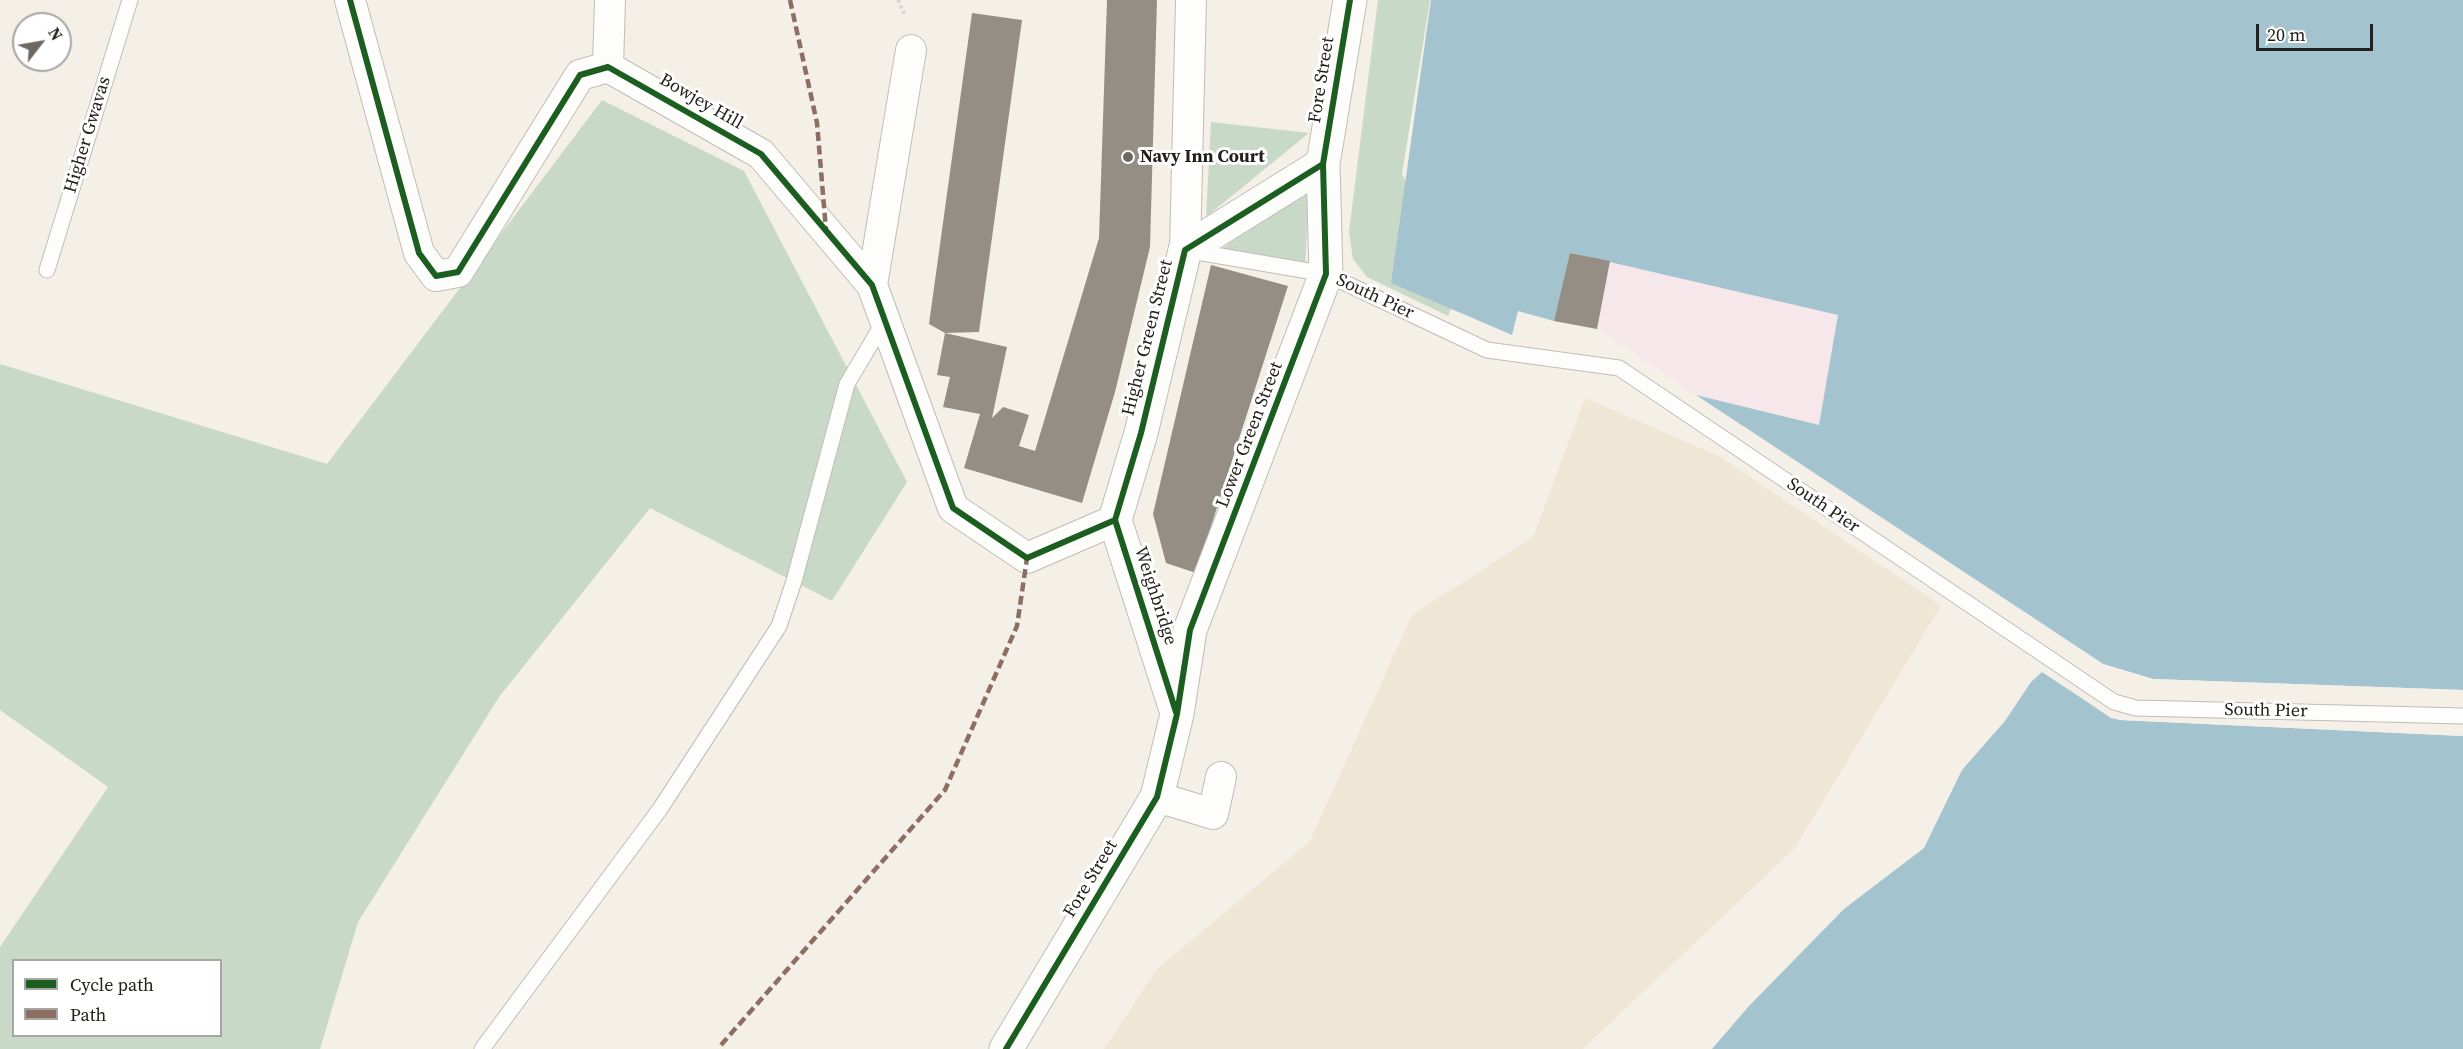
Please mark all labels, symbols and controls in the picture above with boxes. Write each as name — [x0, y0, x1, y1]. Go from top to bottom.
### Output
north arrow — [12, 12, 72, 72]
scale bar — [2259, 12, 2376, 50]
text: 20 m — [2267, 22, 2305, 47]
text: N — [43, 23, 68, 44]
street label: Fore Street — [1305, 35, 1339, 125]
street label: Bowjey Hill — [655, 69, 747, 135]
street label: Higher Gwavas — [60, 74, 116, 196]
place label: Navy Inn Court — [1140, 146, 1265, 168]
marker: Navy Inn Court — [1121, 150, 1135, 164]
street label: Higher Green Street — [1118, 258, 1178, 418]
street label: South Pier — [1333, 270, 1417, 324]
street label: Lower Green Street — [1212, 359, 1288, 511]
street label: South Pier — [1782, 474, 1864, 538]
street label: Weighbridge — [1129, 544, 1181, 648]
street label: South Pier — [2224, 699, 2308, 723]
street label: Fore Street — [1059, 836, 1123, 922]
legend — [12, 959, 222, 1037]
text: Cycle path — [70, 972, 154, 997]
text: Path — [70, 1002, 106, 1027]

